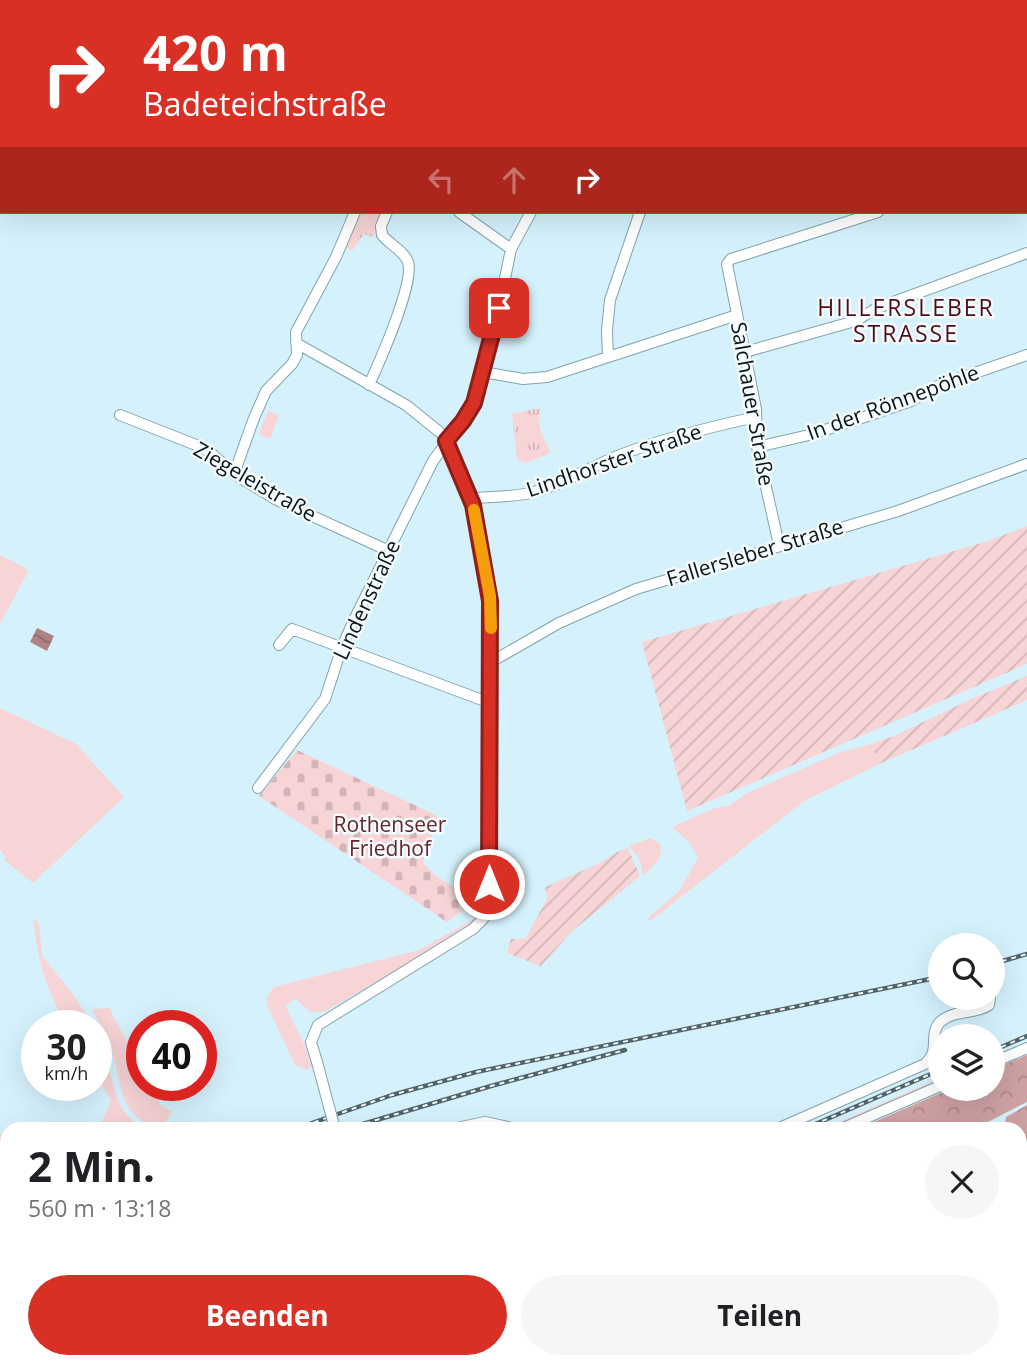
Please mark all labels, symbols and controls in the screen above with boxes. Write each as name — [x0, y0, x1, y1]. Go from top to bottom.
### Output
text: 420 m — [143, 19, 288, 85]
icon: right — [28, 28, 119, 119]
text: Badeteichstraße — [143, 82, 387, 125]
icon: left — [422, 161, 460, 199]
icon: ahead — [495, 161, 533, 199]
icon: right — [568, 161, 606, 199]
pin — [469, 278, 529, 338]
icon: arrive — [480, 289, 518, 327]
district label: HILLERSLEBER STRASSE — [817, 291, 995, 349]
street label: Salchauer Straße — [725, 320, 781, 488]
street label: In der Rönnepöhle — [803, 358, 983, 446]
street label: Lindhorster Straße — [522, 417, 705, 503]
street label: Ziegeleistraße — [189, 435, 322, 528]
street label: Fallersleber Straße — [663, 512, 846, 592]
street label: Lindenstraße — [326, 535, 406, 664]
park label: Rothenseer Friedhof — [334, 810, 447, 862]
position arrow — [452, 847, 526, 921]
map controls — [928, 933, 1005, 1101]
button: search — [928, 933, 1005, 1010]
speed limit sign: 40 — [126, 1010, 217, 1101]
text: 30 — [46, 1023, 87, 1070]
button: layers — [928, 1024, 1005, 1101]
text: km/h — [45, 1061, 88, 1085]
text: 2 Min. — [28, 1137, 155, 1194]
button: close — [925, 1145, 999, 1219]
text: 560 m · 13:18 — [28, 1192, 171, 1224]
button: Beenden — [28, 1275, 507, 1355]
button: Teilen — [521, 1275, 999, 1355]

